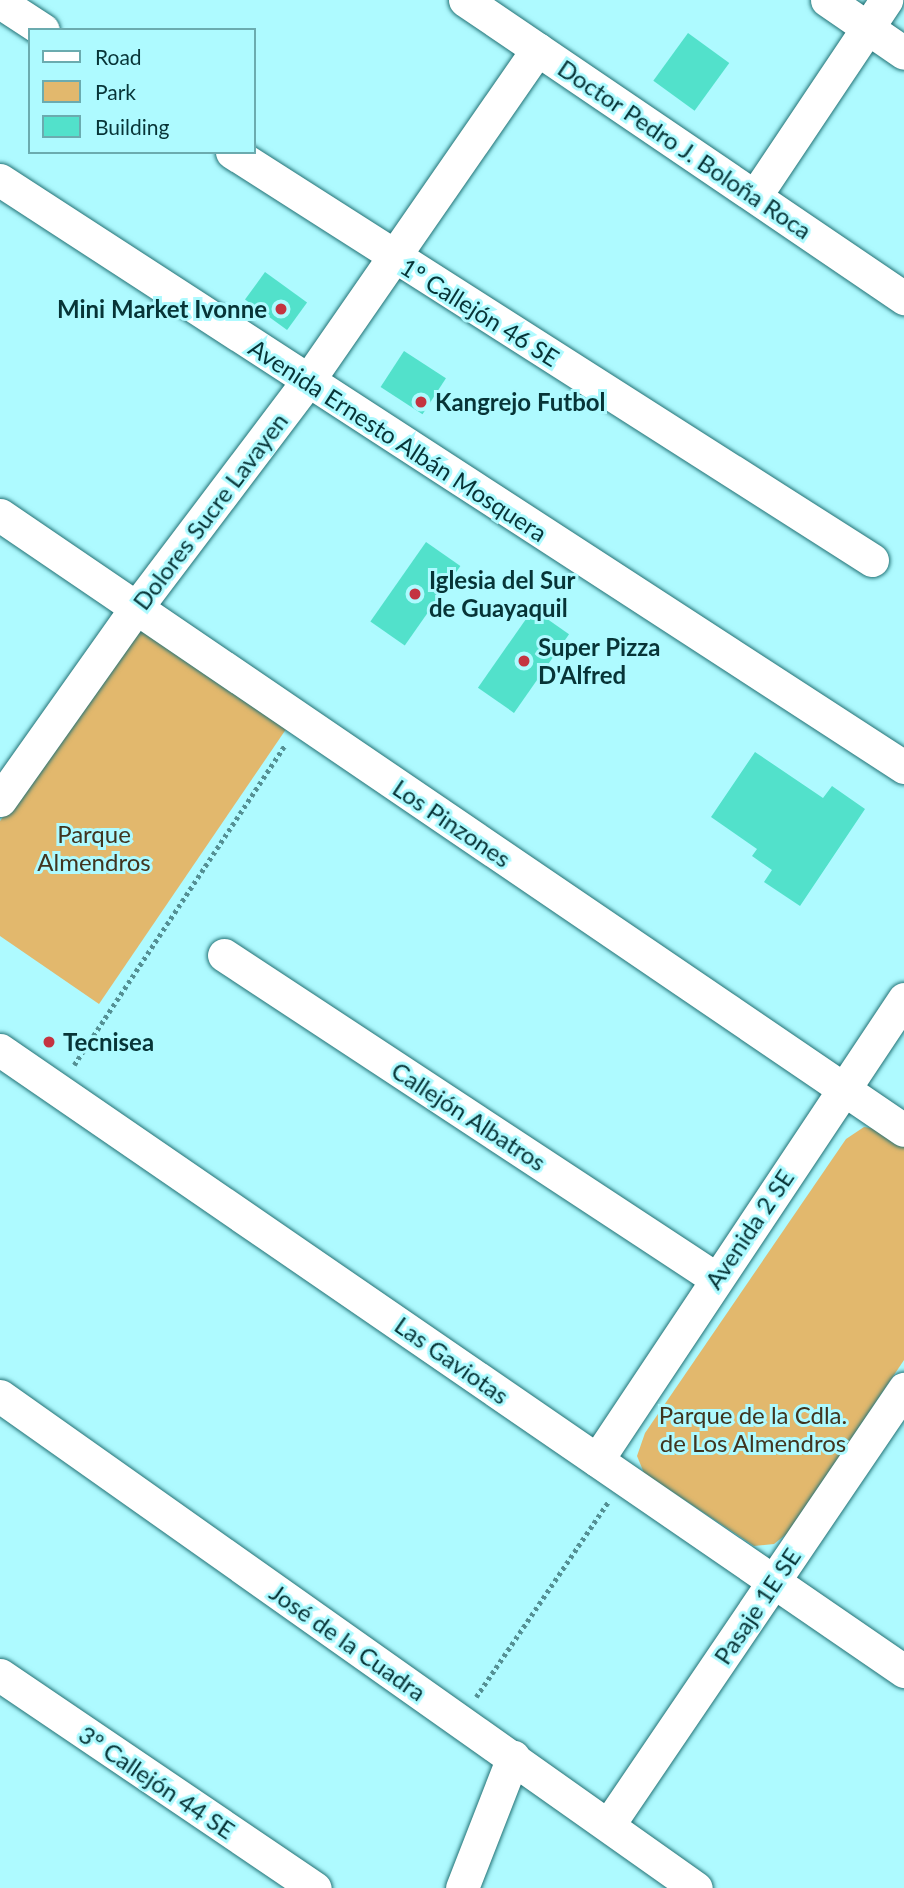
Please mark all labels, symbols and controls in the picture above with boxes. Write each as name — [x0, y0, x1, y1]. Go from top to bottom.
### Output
legend — [28, 28, 256, 154]
text: Road — [95, 44, 142, 69]
street label: Doctor Pedro J. Boloña Roca — [552, 53, 818, 245]
text: Park — [95, 79, 136, 104]
text: Building — [95, 114, 170, 139]
street label: 1º Callejón 46 SE — [395, 252, 565, 372]
place label: Mini Market Ivonne — [57, 295, 267, 323]
marker: Mini Market Ivonne — [273, 301, 289, 317]
street label: Avenida Ernesto Albán Mosquera — [243, 333, 553, 547]
place label: Kangrejo Futbol — [435, 388, 606, 416]
marker: Kangrejo Futbol — [413, 394, 429, 410]
street label: Dolores Sucre Lavayen — [127, 407, 293, 615]
place label: Iglesia del Sur de Guayaquil — [429, 566, 575, 622]
marker: Iglesia del Sur de Guayaquil — [407, 586, 423, 602]
place label: Super Pizza D'Alfred — [538, 633, 661, 689]
marker: Super Pizza D'Alfred — [516, 653, 532, 669]
street label: Los Pinzones — [388, 773, 516, 873]
park label: Parque Almendros — [37, 820, 151, 876]
place label: Tecnisea — [63, 1028, 154, 1056]
marker: Tecnisea — [41, 1034, 57, 1050]
street label: Callejón Albatros — [386, 1055, 552, 1177]
street label: Avenida 2 SE — [699, 1164, 799, 1294]
street label: Las Gaviotas — [390, 1310, 514, 1410]
park label: Parque de la Cdla. de Los Almendros — [659, 1401, 847, 1457]
street label: Pasaje 1E SE — [708, 1543, 806, 1669]
street label: José de la Cuadra — [265, 1578, 431, 1706]
street label: 3º Callejón 44 SE — [74, 1719, 240, 1845]

